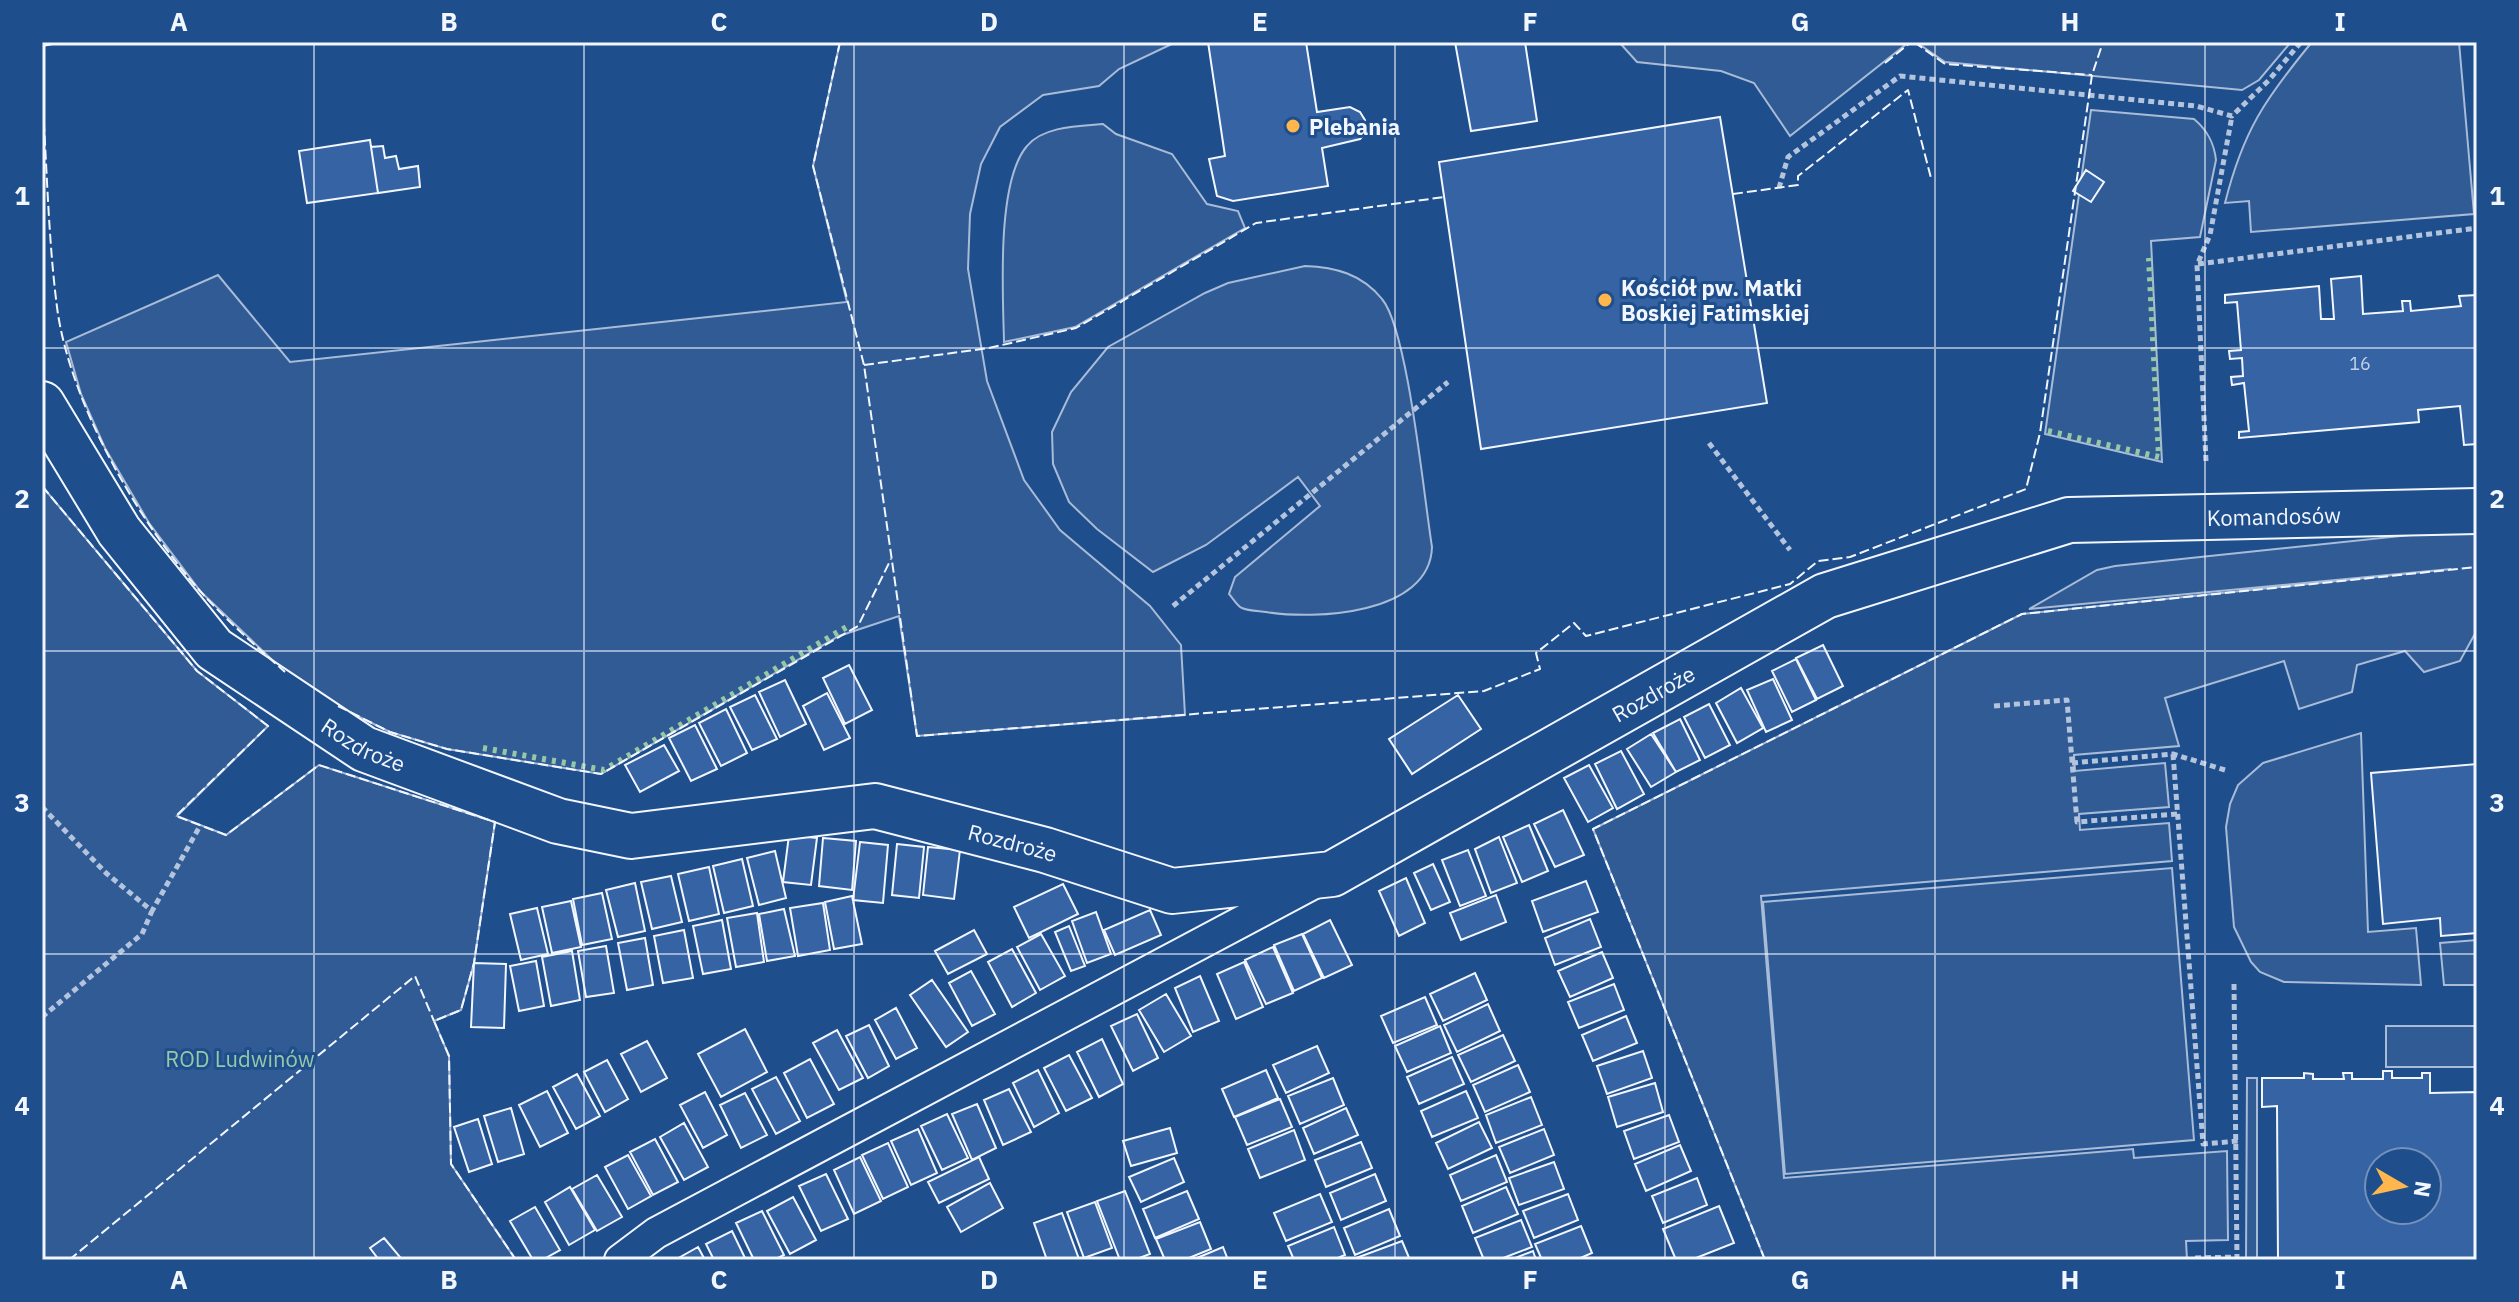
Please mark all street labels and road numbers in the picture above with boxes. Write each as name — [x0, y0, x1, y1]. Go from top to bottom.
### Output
street label: Komandosów — [2206, 500, 2341, 531]
street label: Rozdroże — [1606, 658, 1700, 728]
street label: Rozdroże — [316, 710, 410, 778]
street label: Rozdroże — [965, 816, 1061, 868]

